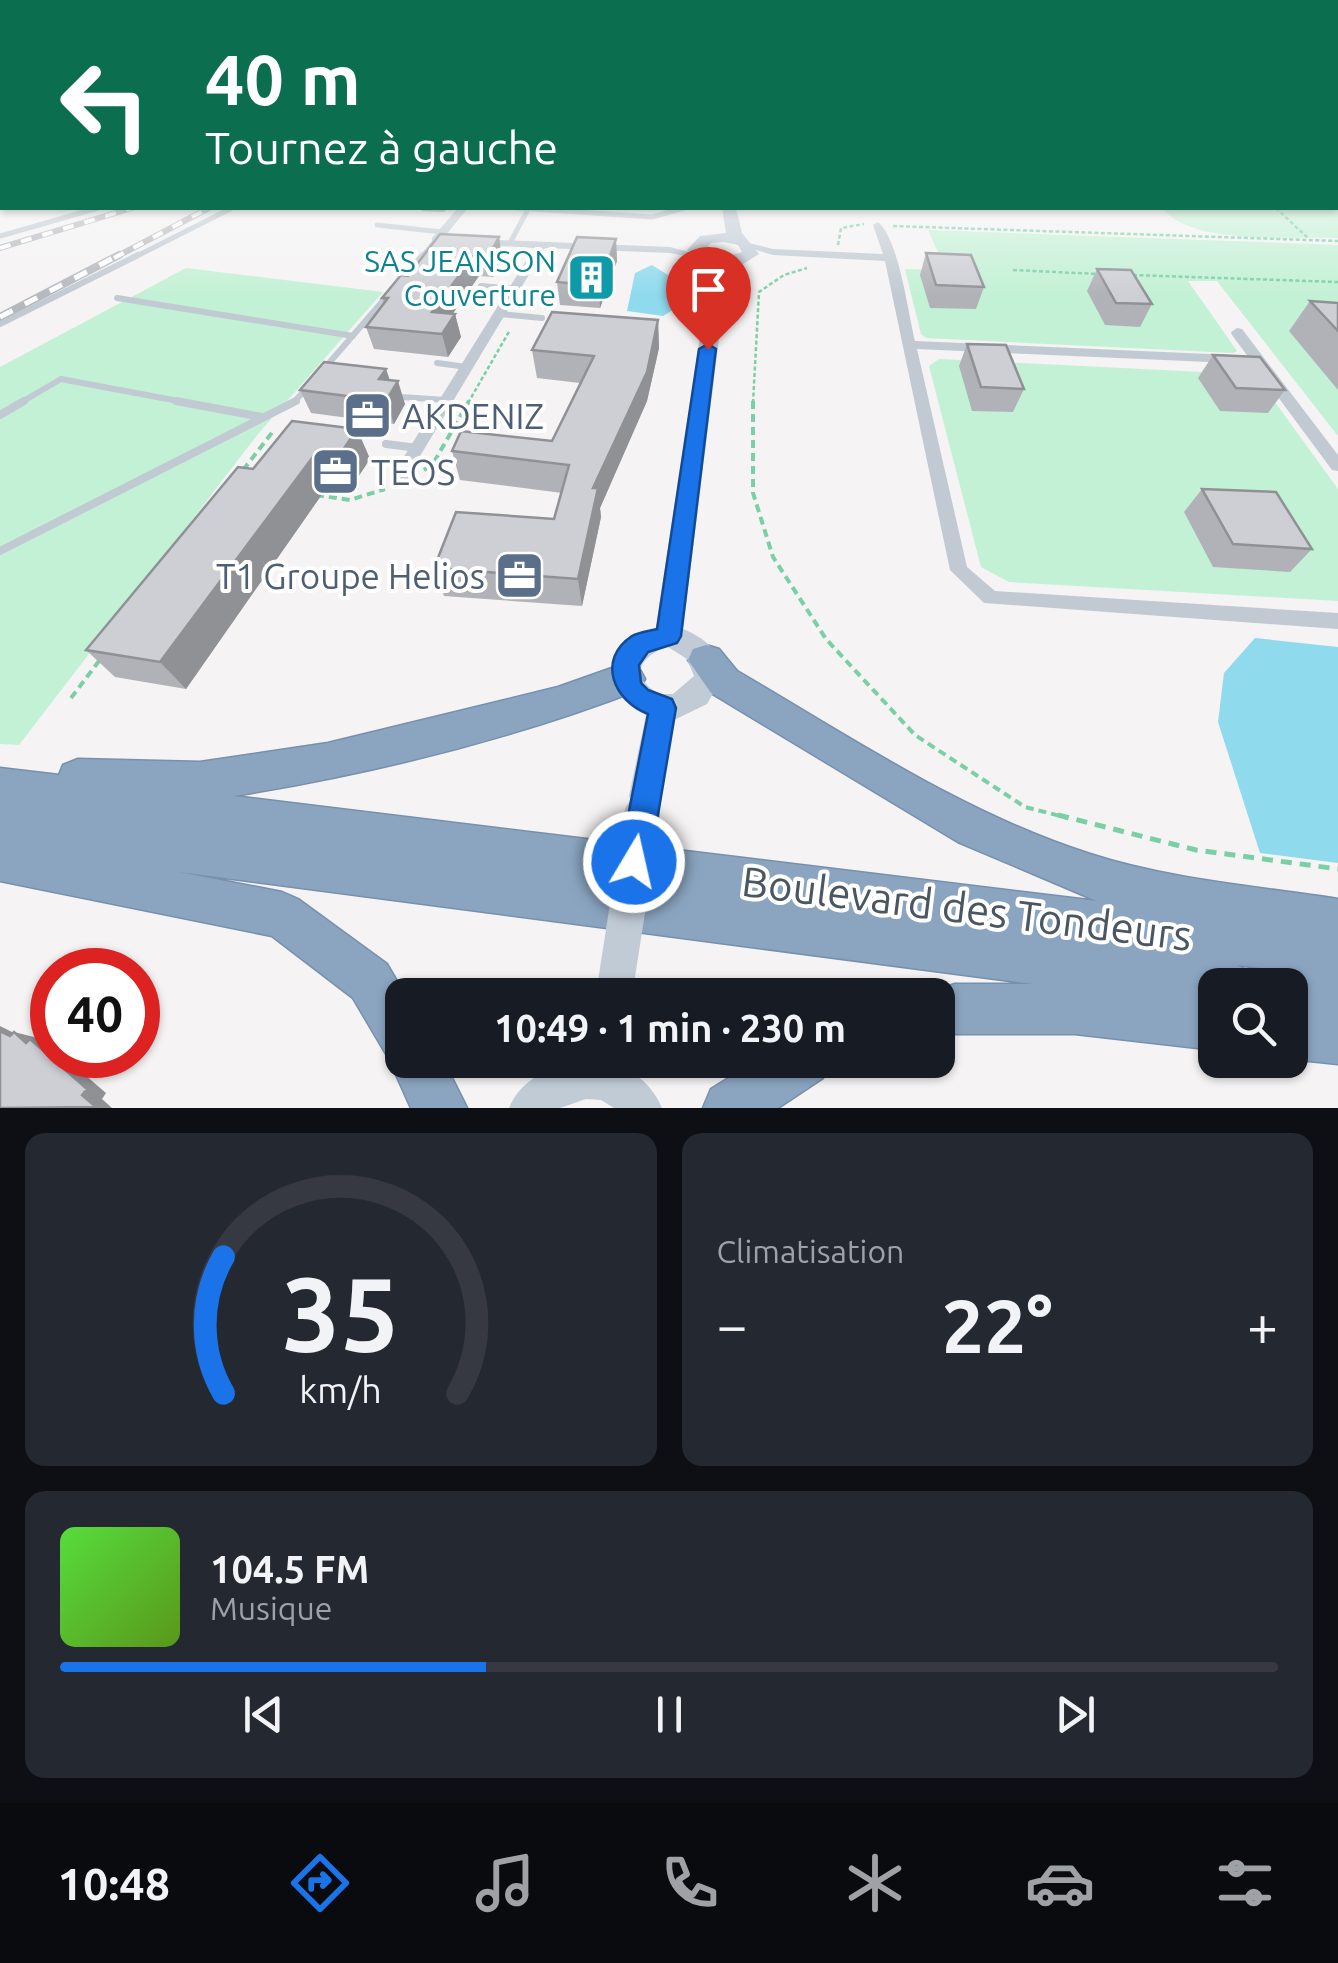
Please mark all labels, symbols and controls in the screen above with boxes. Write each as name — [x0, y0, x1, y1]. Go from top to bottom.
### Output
icon: left — [40, 40, 170, 170]
text: 40 m — [205, 40, 361, 118]
text: Tournez à gauche — [205, 122, 558, 173]
place label: SAS JEANSON Couverture — [364, 244, 556, 312]
pin — [666, 247, 751, 350]
building icon: SAS JEANSON Couverture — [565, 252, 617, 304]
icon: arrive — [681, 262, 736, 317]
office icon: AKDENIZ — [341, 390, 393, 442]
place label: AKDENIZ — [402, 396, 544, 436]
office icon: TEOS — [310, 446, 362, 498]
place label: TEOS — [371, 452, 455, 492]
office icon: T1 Groupe Helios — [494, 550, 546, 602]
place label: T1 Groupe Helios — [216, 556, 485, 596]
position arrow — [582, 810, 686, 914]
street label: Boulevard des Tondeurs — [739, 857, 1195, 959]
speed limit sign: 40 — [30, 948, 160, 1078]
map controls — [1198, 968, 1308, 1078]
button: search — [1198, 968, 1308, 1078]
text: 10:49 · 1 min · 230 m — [494, 1007, 846, 1049]
text: Climatisation — [717, 1233, 904, 1269]
text: 35 — [282, 1254, 399, 1371]
text: 22° — [942, 1283, 1053, 1367]
text: − — [717, 1294, 748, 1355]
text: + — [1247, 1294, 1278, 1355]
text: km/h — [299, 1370, 382, 1410]
text: 104.5 FM — [210, 1548, 369, 1590]
text: Musique — [210, 1590, 332, 1626]
icon: previous — [236, 1687, 291, 1742]
icon: pause — [642, 1687, 697, 1742]
icon: next — [1048, 1687, 1103, 1742]
icon: directions — [285, 1848, 355, 1918]
icon: music — [470, 1848, 540, 1918]
icon: phone — [655, 1848, 725, 1918]
icon: climate — [840, 1848, 910, 1918]
icon: car — [1025, 1848, 1095, 1918]
icon: filters — [1210, 1848, 1280, 1918]
text: 10:48 — [58, 1858, 170, 1909]

